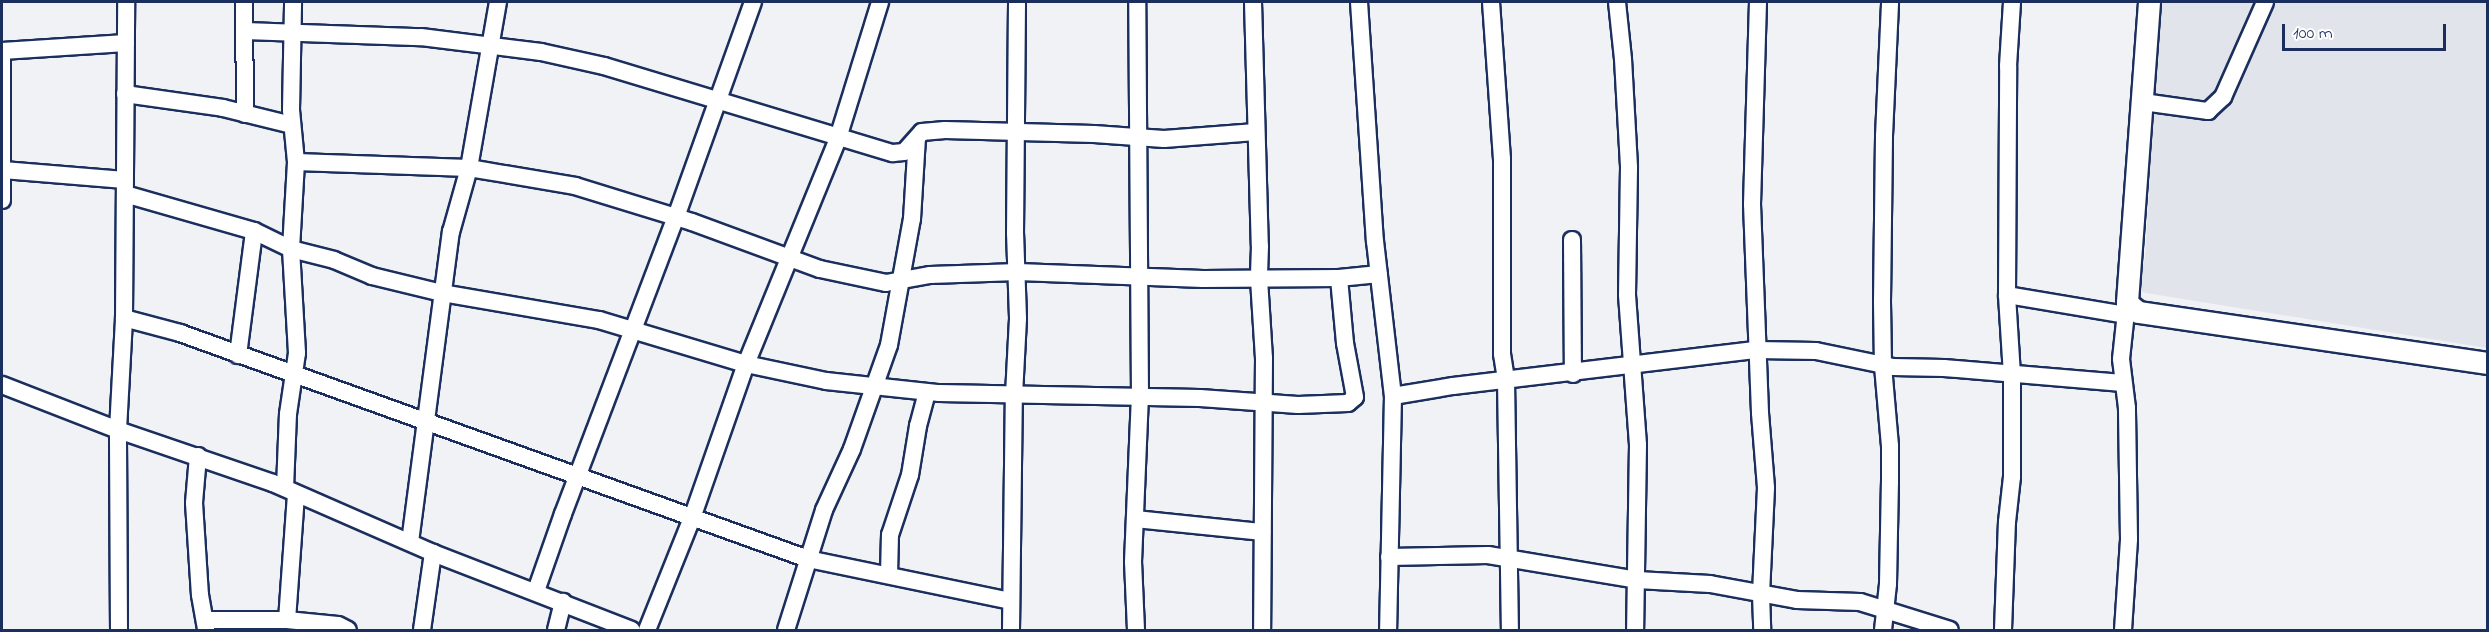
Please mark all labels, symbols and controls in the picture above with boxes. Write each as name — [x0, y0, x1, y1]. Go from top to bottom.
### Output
scale bar — [2285, 12, 2448, 50]
text: 100 m — [2293, 21, 2333, 47]

